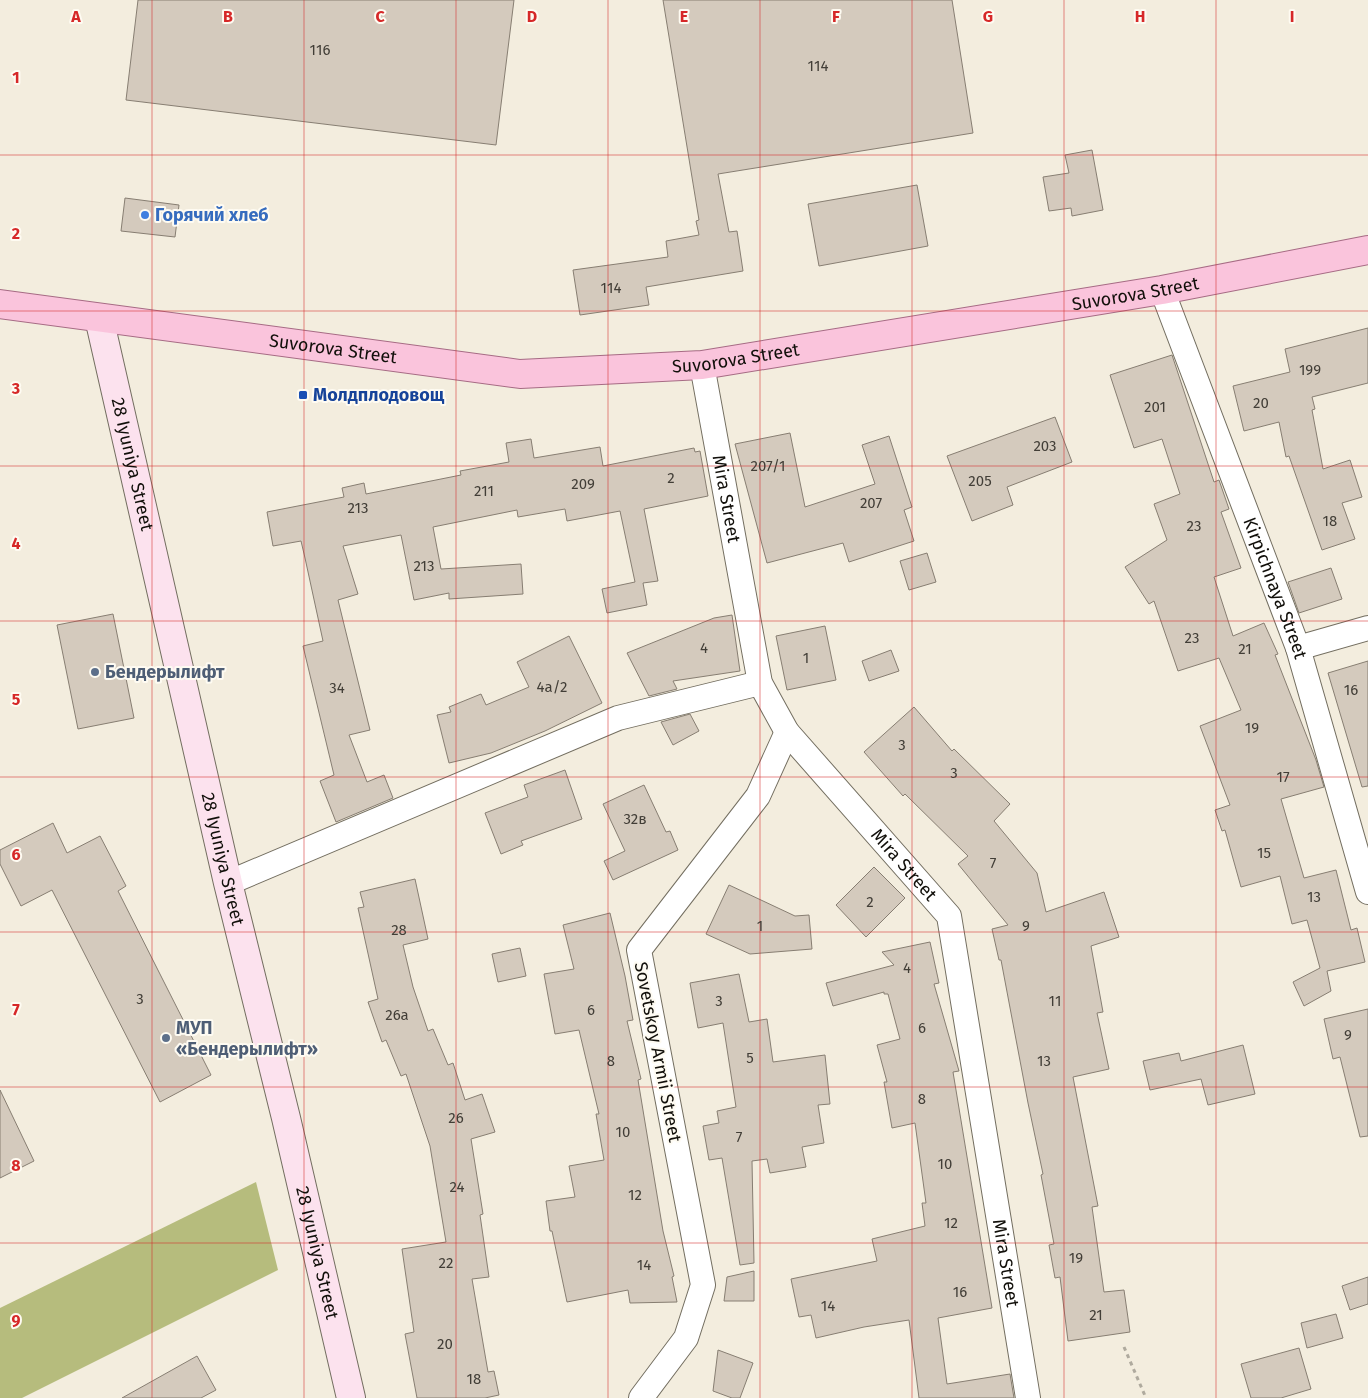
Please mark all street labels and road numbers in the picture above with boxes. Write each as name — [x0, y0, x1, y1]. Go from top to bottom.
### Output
street label: Suvorova Street — [1070, 272, 1201, 316]
street label: Suvorova Street — [268, 329, 399, 368]
street label: Suvorova Street — [671, 338, 801, 377]
street label: 28 Iyuniya Street — [107, 396, 158, 533]
street label: Mira Street — [708, 453, 745, 545]
street label: Kirpichnaya Street — [1238, 514, 1312, 662]
street label: 28 Iyuniya Street — [197, 790, 249, 928]
street label: Mira Street — [866, 824, 942, 906]
street label: Sovetskoy Armii Street — [630, 960, 686, 1145]
street label: 28 Iyuniya Street — [291, 1184, 343, 1322]
street label: Mira Street — [988, 1217, 1024, 1309]

